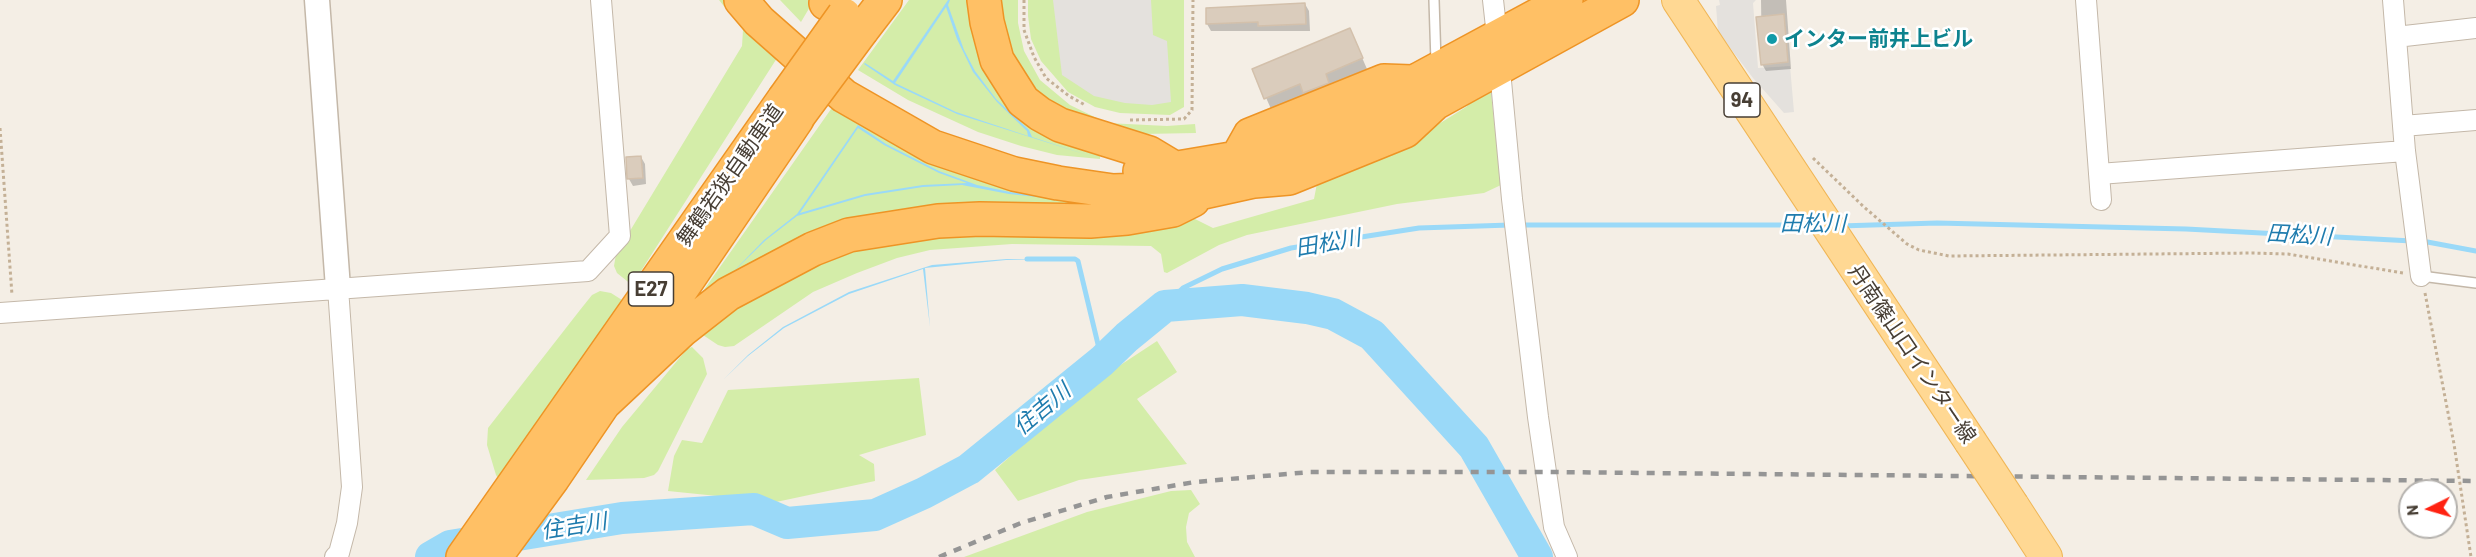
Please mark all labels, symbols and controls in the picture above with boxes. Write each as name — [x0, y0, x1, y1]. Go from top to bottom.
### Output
place label: インター前井上ビル — [1784, 26, 1973, 52]
marker: インター前井上ビル — [1765, 32, 1779, 46]
road number: 94 — [1724, 83, 1760, 117]
street label: 舞鶴若狭自動車道 — [671, 99, 789, 251]
water label: 田松川 — [1780, 211, 1846, 237]
water label: 田松川 — [2265, 220, 2333, 250]
water label: 田松川 — [1293, 224, 1363, 262]
street label: 丹南篠山口インター線 — [1843, 260, 1981, 448]
road number: E27 — [628, 272, 674, 306]
water label: 住吉川 — [1008, 378, 1076, 440]
north arrow — [2398, 479, 2458, 539]
text: N — [2402, 504, 2421, 517]
water label: 住吉川 — [539, 508, 609, 544]

